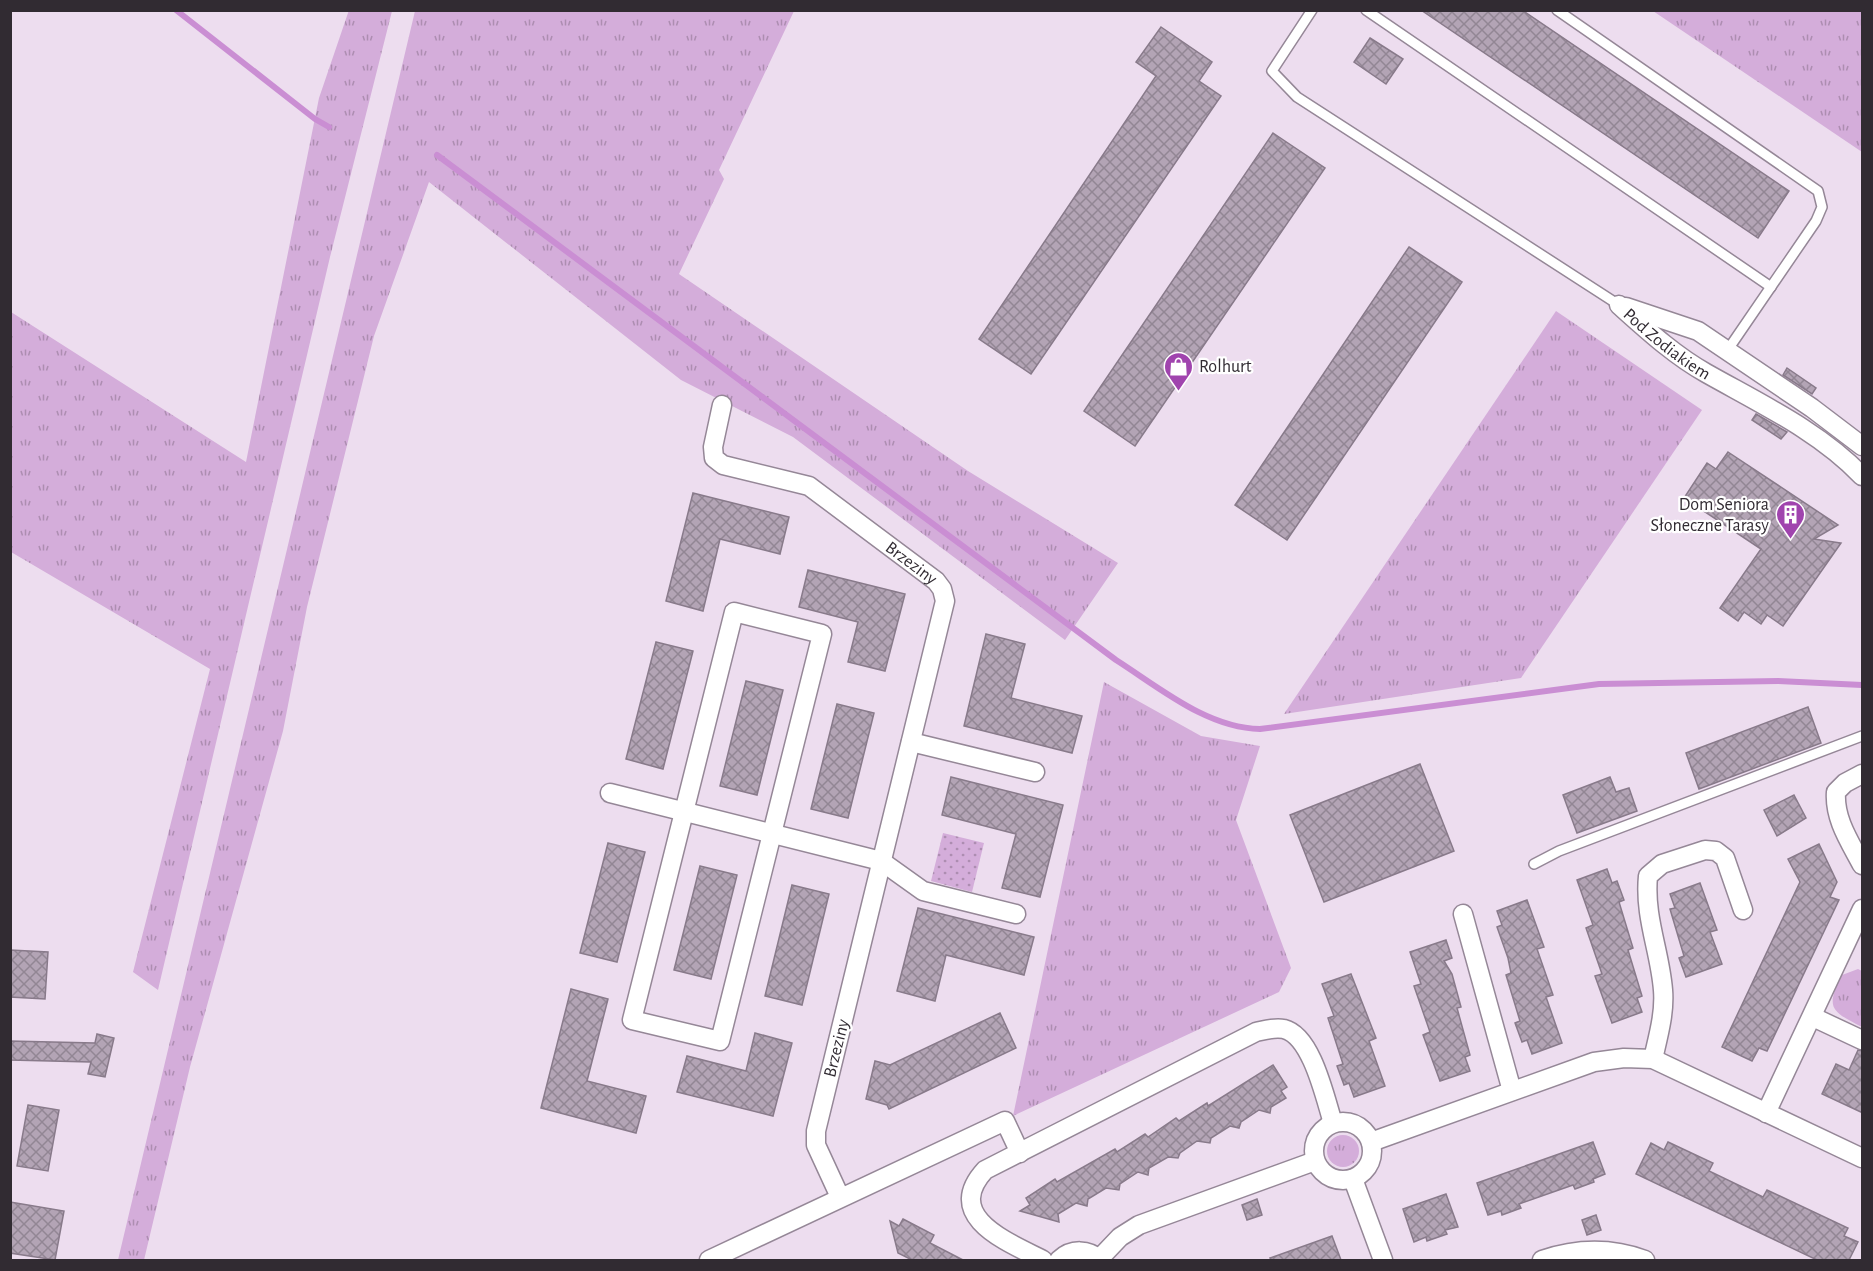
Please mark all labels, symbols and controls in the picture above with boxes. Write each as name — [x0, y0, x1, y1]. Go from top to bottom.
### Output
street label: Pod Zodiakiem — [1619, 305, 1713, 384]
shop icon: Rolhurt — [1162, 350, 1194, 392]
place label: Rolhurt — [1199, 358, 1252, 376]
place label: Dom Seniora Słoneczne Tarasy — [1651, 496, 1769, 535]
building icon: Dom Seniora Słoneczne Tarasy — [1774, 498, 1806, 540]
street label: Brzeziny — [882, 539, 940, 589]
street label: Brzeziny — [821, 1017, 853, 1079]

